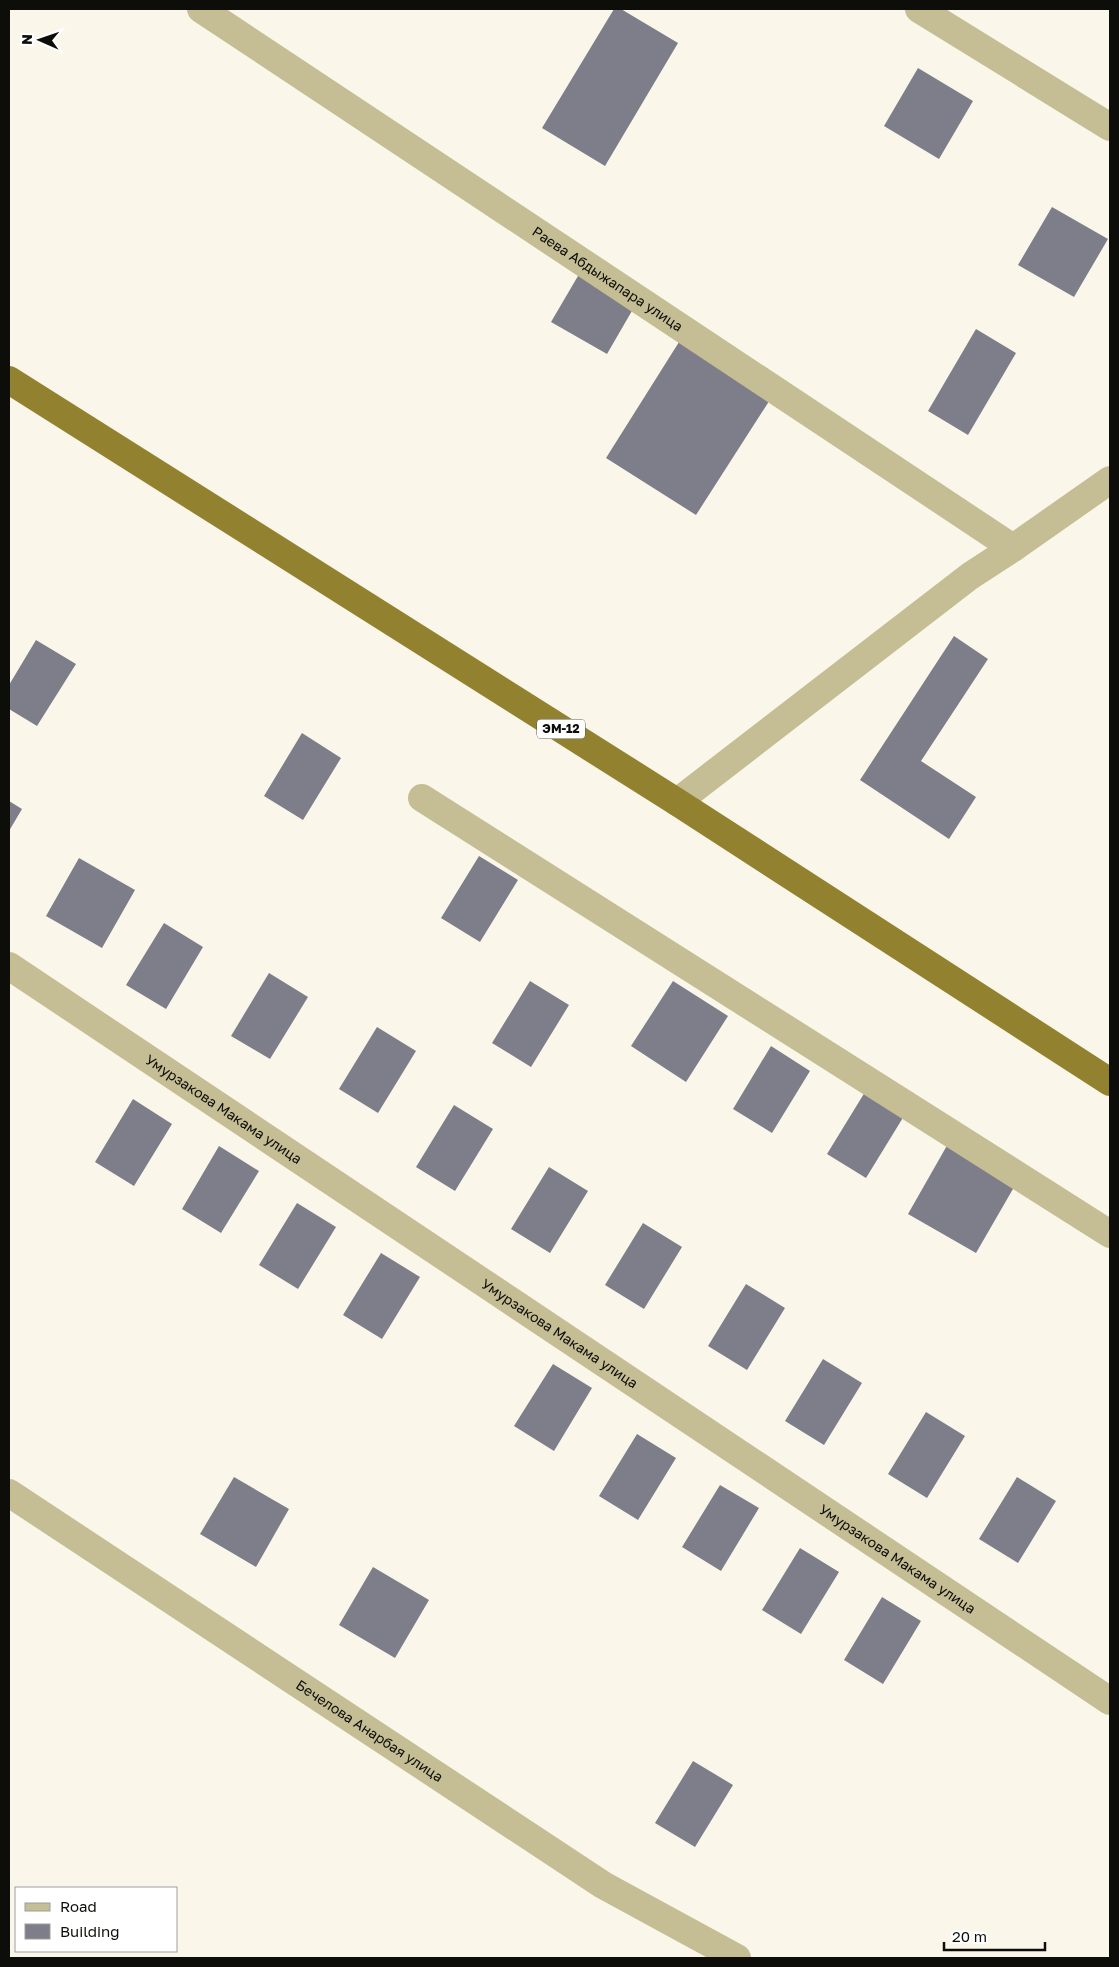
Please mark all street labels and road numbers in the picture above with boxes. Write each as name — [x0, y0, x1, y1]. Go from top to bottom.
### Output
street label: Раева Абдыжапара улица — [529, 222, 686, 335]
road number: ЭМ-12 — [537, 720, 585, 739]
street label: Умурзакова Макама улица — [142, 1051, 305, 1167]
street label: Умурзакова Макама улица — [478, 1275, 641, 1391]
street label: Умурзакова Макама улица — [816, 1500, 979, 1617]
street label: Бечелова Анарбая улица — [293, 1676, 446, 1785]

